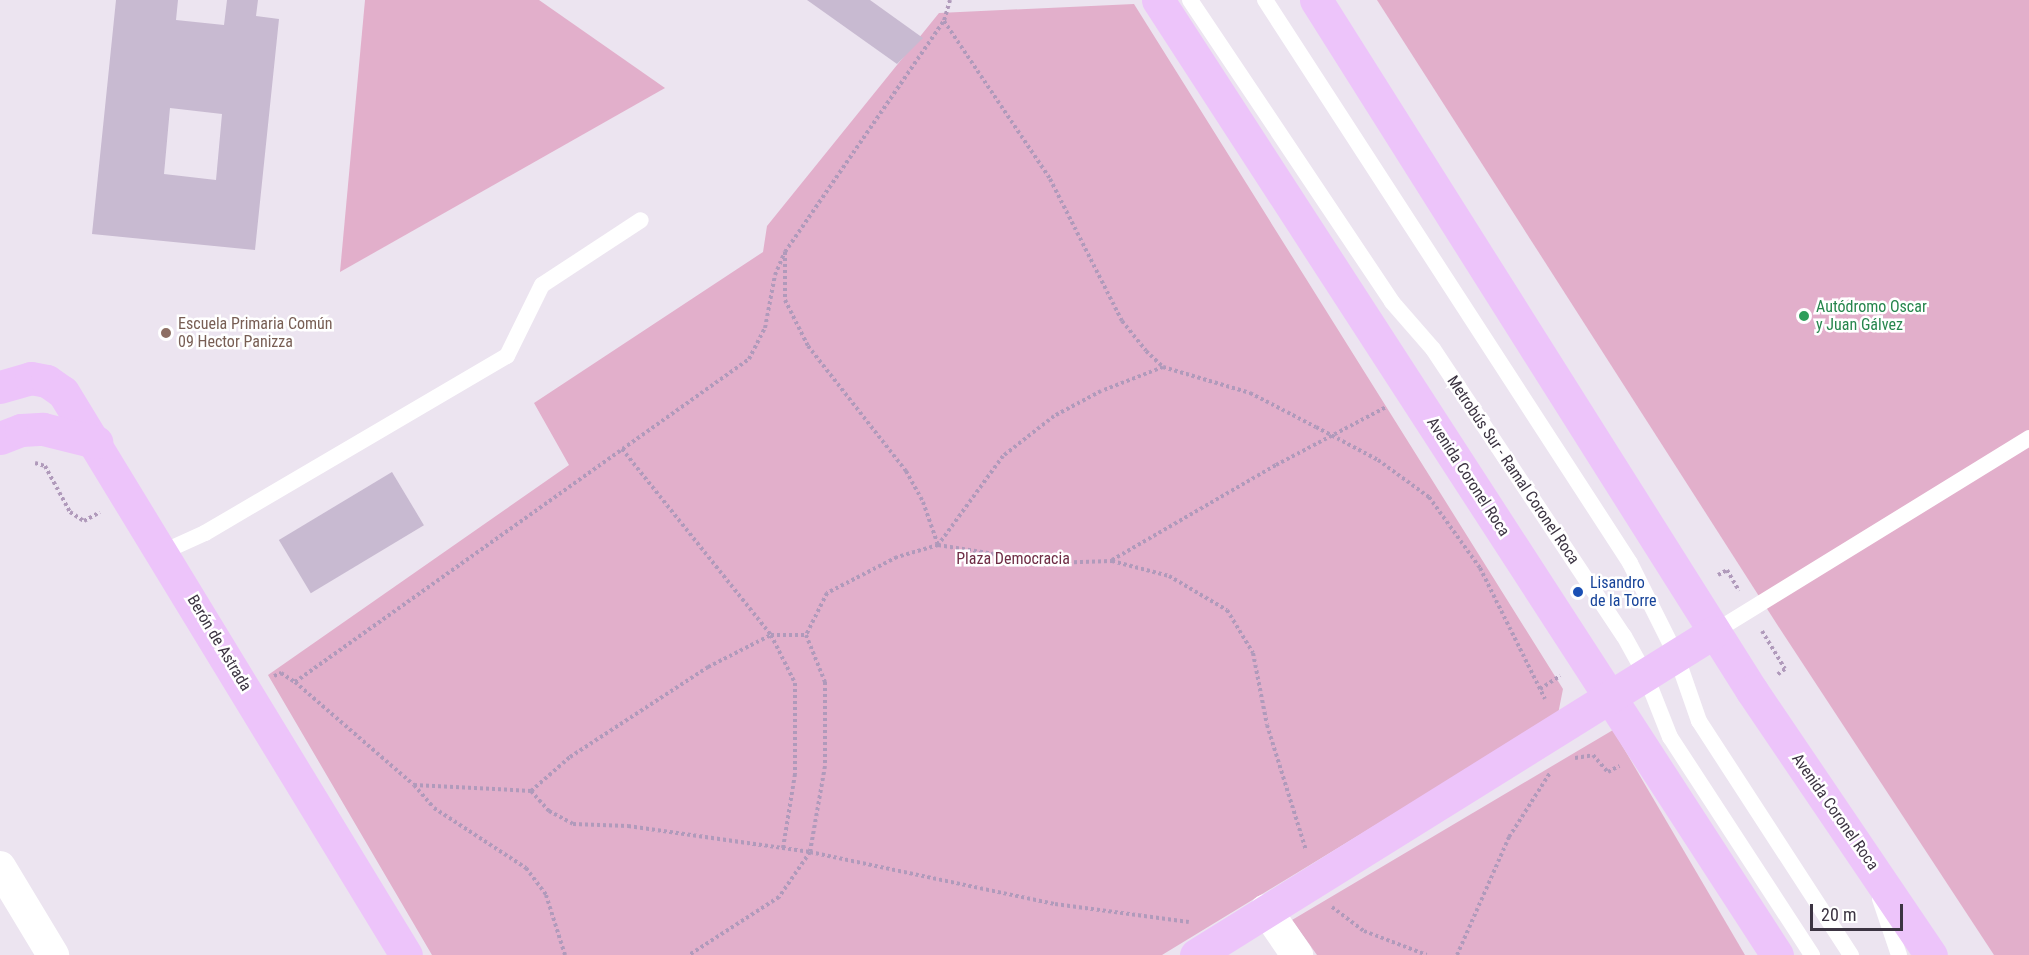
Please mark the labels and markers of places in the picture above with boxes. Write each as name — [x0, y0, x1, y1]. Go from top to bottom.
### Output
place label: Autódromo Oscar y Juan Gálvez — [1816, 297, 1927, 335]
marker: Autódromo Oscar y Juan Gálvez — [1797, 309, 1811, 323]
place label: Escuela Primaria Común 09 Hector Panizza — [178, 314, 333, 352]
marker: Escuela Primaria Común 09 Hector Panizza — [159, 326, 173, 340]
place label: Lisandro de la Torre — [1590, 573, 1657, 611]
marker: Lisandro de la Torre — [1571, 585, 1585, 599]

